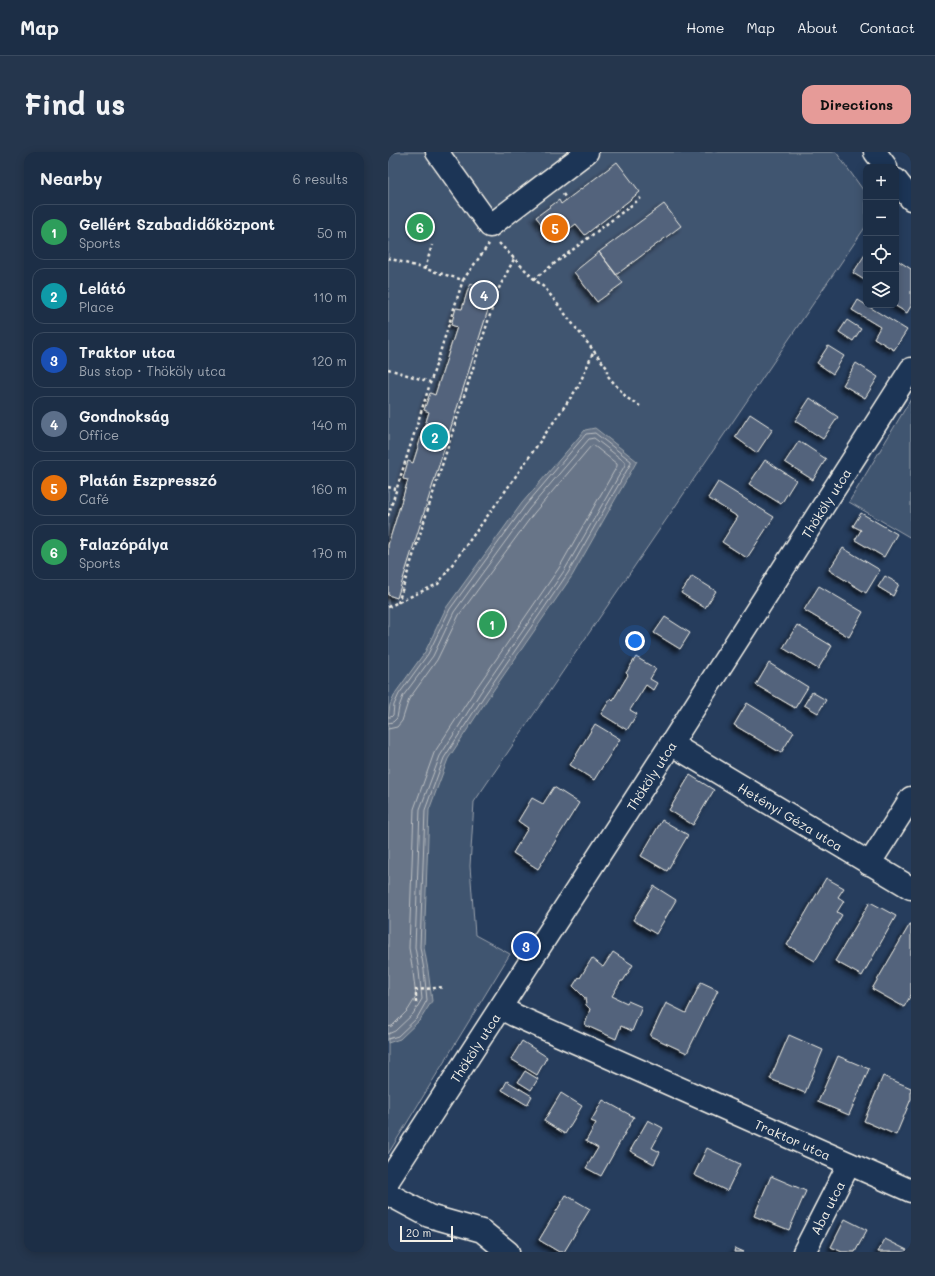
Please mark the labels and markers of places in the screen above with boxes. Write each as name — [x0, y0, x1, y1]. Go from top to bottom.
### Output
pin: 6 — [407, 212, 433, 242]
pin: 5 — [542, 213, 568, 243]
pin: 4 — [471, 280, 497, 310]
pin: 2 — [422, 422, 448, 452]
pin: 1 — [479, 609, 505, 639]
pin: 3 — [513, 931, 539, 961]

